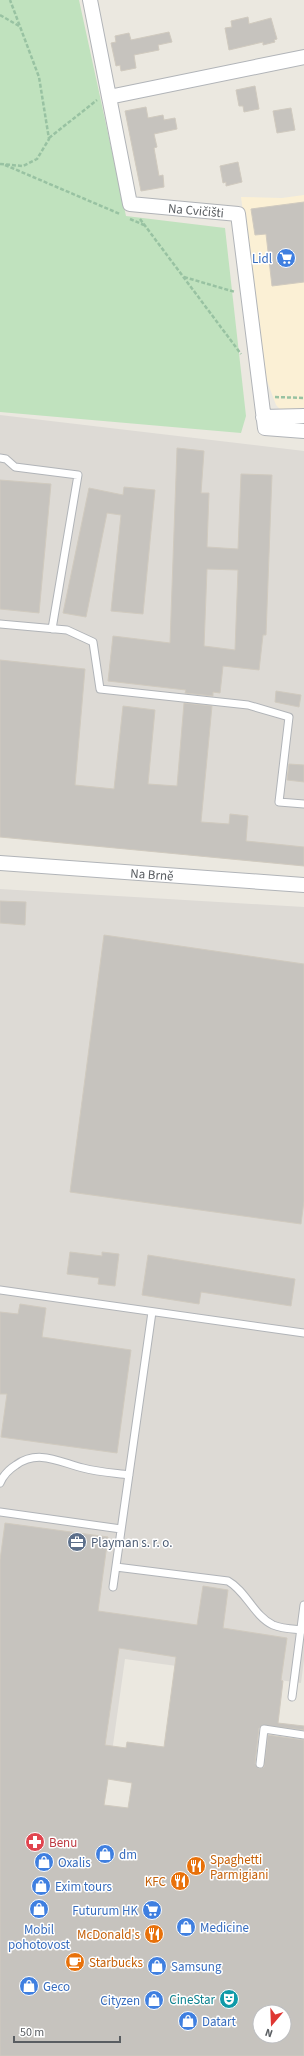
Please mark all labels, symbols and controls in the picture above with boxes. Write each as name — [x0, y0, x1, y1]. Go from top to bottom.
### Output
street label: Na Cvičišti — [167, 200, 225, 222]
supermarket icon: Lidl — [275, 247, 297, 269]
place label: Lidl — [252, 250, 272, 268]
street label: Na Brně — [130, 865, 174, 885]
office icon: Playman s. r. o. — [66, 1531, 88, 1553]
place label: Playman s. r. o. — [91, 1534, 172, 1552]
pharmacy icon: Benu — [24, 1831, 46, 1853]
place label: Benu — [49, 1834, 77, 1852]
shop icon: dm — [94, 1843, 116, 1865]
place label: dm — [119, 1846, 137, 1864]
shop icon: Oxalis — [33, 1851, 55, 1873]
place label: Spaghetti Parmigiani — [210, 1851, 268, 1884]
place label: Oxalis — [58, 1854, 91, 1872]
restaurant icon: Spaghetti Parmigiani — [185, 1855, 207, 1877]
restaurant icon: KFC — [169, 1870, 191, 1892]
place label: KFC — [145, 1873, 166, 1891]
shop icon: Exim tours — [30, 1875, 52, 1897]
place label: Exim tours — [55, 1878, 113, 1896]
shop icon: Mobil pohotovost — [28, 1898, 50, 1920]
supermarket icon: Futurum HK — [141, 1899, 163, 1921]
place label: Futurum HK — [72, 1902, 138, 1920]
shop icon: Medicine — [175, 1916, 197, 1938]
place label: Medicine — [200, 1919, 249, 1937]
place label: Mobil pohotovost — [8, 1921, 71, 1954]
restaurant icon: McDonald's — [143, 1923, 165, 1945]
place label: McDonald's — [77, 1926, 141, 1944]
cafe icon: Starbucks — [64, 1951, 86, 1973]
place label: Starbucks — [89, 1954, 143, 1972]
shop icon: Samsung — [146, 1955, 168, 1977]
place label: Samsung — [171, 1958, 222, 1976]
shop icon: Geco — [18, 1975, 40, 1997]
place label: Geco — [43, 1978, 70, 1996]
theatre icon: CineStar — [218, 1988, 240, 2010]
shop icon: Cityzen — [143, 1989, 165, 2011]
place label: CineStar — [169, 1991, 215, 2009]
place label: Cityzen — [100, 1992, 140, 2010]
north arrow — [252, 2004, 292, 2044]
shop icon: Datart — [177, 2010, 199, 2032]
place label: Datart — [202, 2013, 237, 2031]
scale bar — [14, 2018, 120, 2044]
text: 50 m — [20, 2024, 44, 2041]
text: N — [263, 2025, 275, 2041]

